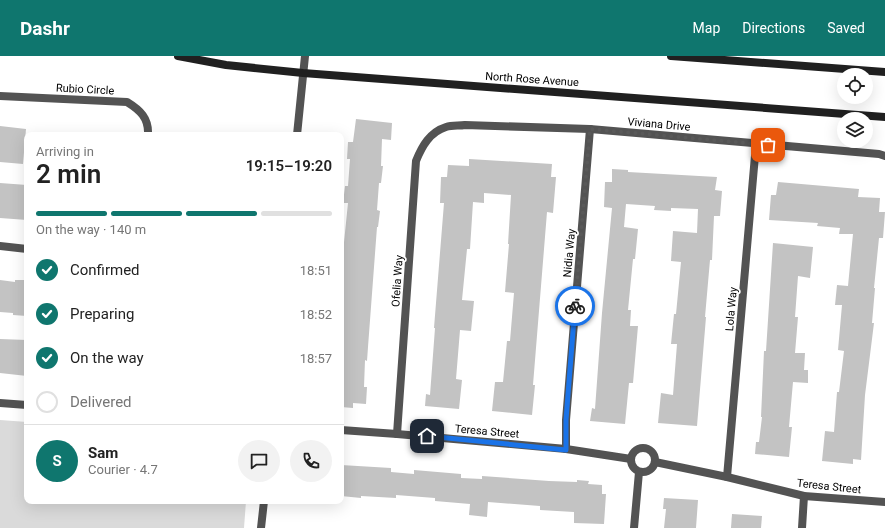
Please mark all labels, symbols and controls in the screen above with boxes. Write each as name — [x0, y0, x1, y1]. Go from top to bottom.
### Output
text: Dashr — [20, 17, 70, 40]
text: Map — [693, 20, 720, 36]
text: Directions — [742, 20, 805, 36]
text: Saved — [827, 20, 865, 36]
map controls — [837, 68, 873, 148]
button: locate — [837, 68, 873, 104]
street label: North Rose Avenue — [485, 70, 579, 89]
street label: Rubio Circle — [55, 81, 115, 98]
button: layers — [837, 112, 873, 148]
street label: Viviana Drive — [627, 115, 691, 134]
pin — [751, 128, 785, 162]
icon: bag — [757, 134, 779, 156]
text: Arriving in — [36, 144, 94, 159]
text: 19:15–19:20 — [246, 157, 332, 175]
text: 2 min — [36, 159, 101, 189]
text: On the way · 140 m — [36, 222, 146, 237]
street label: Nidia Way — [561, 227, 578, 278]
street label: Ofelia Way — [389, 254, 406, 307]
icon: check — [36, 259, 58, 281]
text: Confirmed — [70, 261, 140, 279]
text: 18:51 — [300, 263, 332, 278]
courier — [555, 286, 595, 326]
street label: Lola Way — [723, 286, 740, 332]
icon: bike — [564, 295, 586, 317]
icon: check — [36, 303, 58, 325]
text: Preparing — [70, 305, 134, 323]
text: 18:52 — [300, 307, 332, 322]
icon: check — [36, 347, 58, 369]
text: On the way — [70, 349, 144, 367]
text: 18:57 — [300, 351, 332, 366]
text: Delivered — [70, 393, 132, 411]
pin — [410, 419, 444, 453]
street label: Teresa Street — [454, 422, 520, 441]
icon: home — [416, 425, 438, 447]
button: chat — [238, 440, 280, 482]
button: phone — [290, 440, 332, 482]
text: Sam — [88, 444, 118, 462]
text: S — [52, 452, 62, 470]
text: Courier · 4.7 — [88, 462, 158, 477]
street label: Teresa Street — [796, 477, 862, 496]

